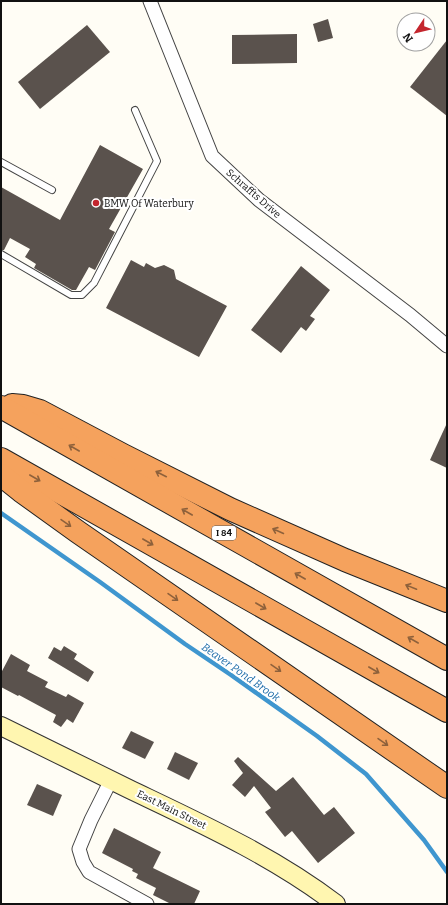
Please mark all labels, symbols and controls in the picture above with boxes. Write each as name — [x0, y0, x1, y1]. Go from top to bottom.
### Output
north arrow — [396, 12, 436, 52]
text: N — [400, 30, 416, 45]
street label: Schraffts Drive — [224, 167, 283, 221]
marker: BMW Of Waterbury — [91, 198, 101, 208]
place label: BMW Of Waterbury — [104, 198, 194, 210]
one-way arrow — [68, 443, 80, 451]
one-way arrow — [155, 470, 167, 477]
one-way arrow — [29, 475, 41, 483]
one-way arrow — [181, 508, 193, 515]
one-way arrow — [60, 519, 71, 527]
road number: I 84 — [212, 526, 236, 540]
one-way arrow — [273, 527, 285, 534]
one-way arrow — [142, 539, 154, 547]
one-way arrow — [294, 572, 306, 580]
one-way arrow — [405, 583, 417, 591]
one-way arrow — [167, 593, 178, 601]
one-way arrow — [255, 603, 267, 611]
one-way arrow — [407, 636, 419, 644]
water label: Beaver Pond Brook — [199, 640, 283, 705]
one-way arrow — [270, 664, 281, 673]
one-way arrow — [368, 667, 380, 675]
one-way arrow — [377, 738, 388, 746]
street label: East Main Street — [135, 788, 209, 832]

